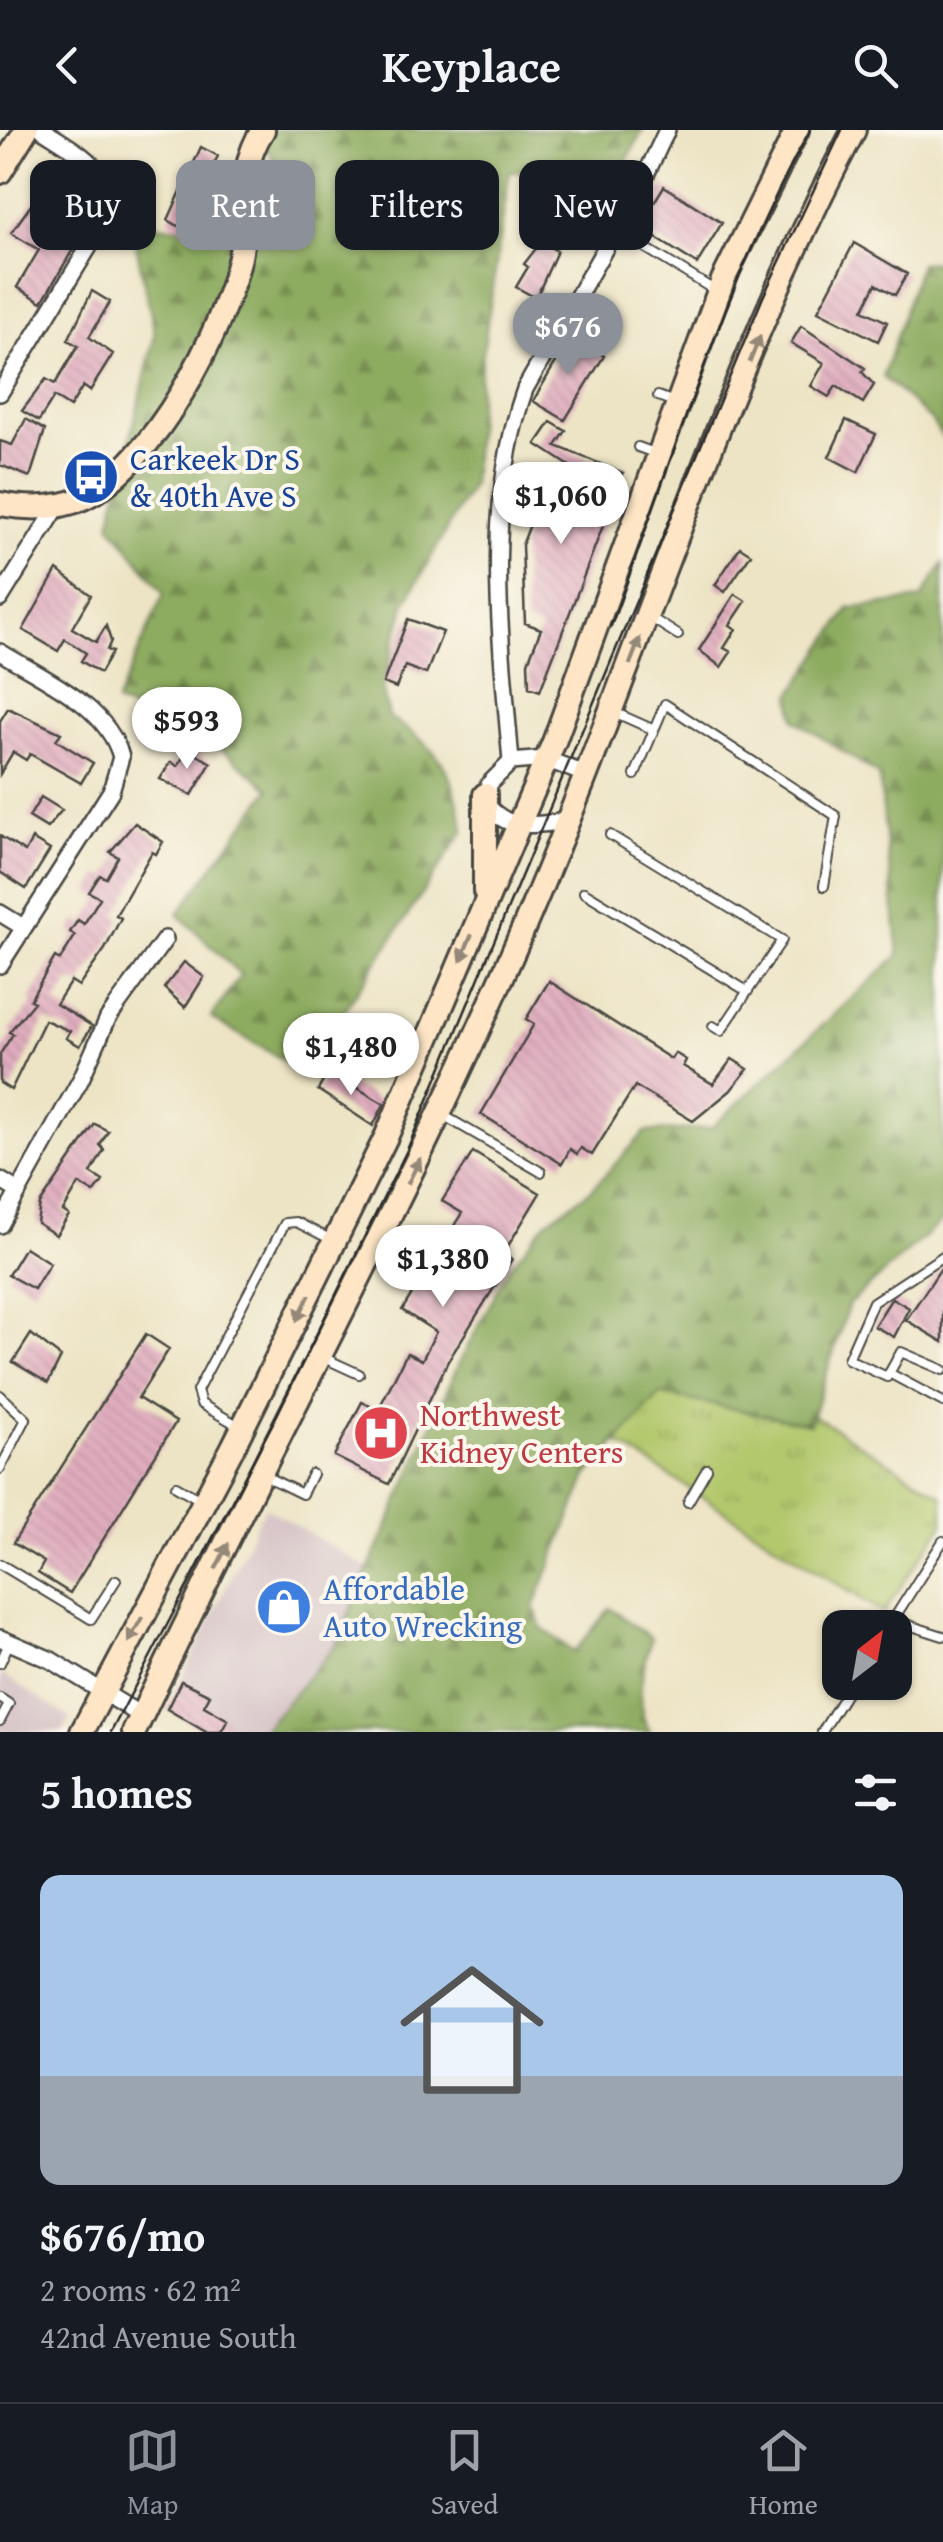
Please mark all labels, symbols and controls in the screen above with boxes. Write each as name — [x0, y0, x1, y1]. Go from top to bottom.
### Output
text: Keyplace — [382, 33, 561, 98]
icon: back — [40, 38, 95, 93]
icon: search — [848, 38, 903, 93]
chip: Buy — [30, 160, 156, 250]
chip: Rent — [176, 160, 315, 250]
chip: Filters — [335, 160, 499, 250]
chip: New — [519, 160, 653, 250]
pin: $676 — [509, 293, 627, 378]
text: $676 — [535, 302, 601, 349]
one-way arrow — [747, 334, 763, 364]
place label: Carkeek Dr S & 40th Ave S — [130, 435, 300, 519]
bus stop icon: Carkeek Dr S & 40th Ave S — [61, 447, 121, 507]
pin: $1,060 — [480, 462, 642, 547]
text: $1,060 — [515, 471, 607, 518]
one-way arrow — [627, 636, 643, 666]
pin: $593 — [128, 687, 246, 772]
text: $593 — [154, 696, 220, 743]
one-way arrow — [458, 934, 474, 963]
pin: $1,480 — [270, 1013, 432, 1098]
text: $1,480 — [305, 1022, 397, 1069]
one-way arrow — [406, 1156, 423, 1185]
pin: $1,380 — [362, 1225, 524, 1310]
text: $1,380 — [397, 1234, 489, 1281]
one-way arrow — [295, 1294, 312, 1323]
place label: Northwest Kidney Centers — [420, 1391, 624, 1475]
hospital icon: Northwest Kidney Centers — [351, 1403, 411, 1463]
one-way arrow — [213, 1541, 230, 1570]
place label: Affordable Auto Wrecking — [323, 1565, 522, 1649]
shop icon: Affordable Auto Wrecking — [254, 1577, 314, 1637]
north arrow — [822, 1610, 912, 1700]
map controls — [822, 1610, 912, 1700]
one-way arrow — [127, 1616, 144, 1644]
text: 5 homes — [40, 1762, 193, 1823]
icon: filters — [848, 1765, 903, 1820]
icon: home — [382, 1940, 562, 2120]
text: $676/mo — [40, 2205, 205, 2266]
text: 2 rooms · 62 m² — [40, 2266, 241, 2313]
text: 42nd Avenue South — [40, 2313, 297, 2360]
tab: Map — [125, 2423, 180, 2524]
tab: Saved — [431, 2423, 498, 2524]
tab: Home — [749, 2423, 818, 2524]

